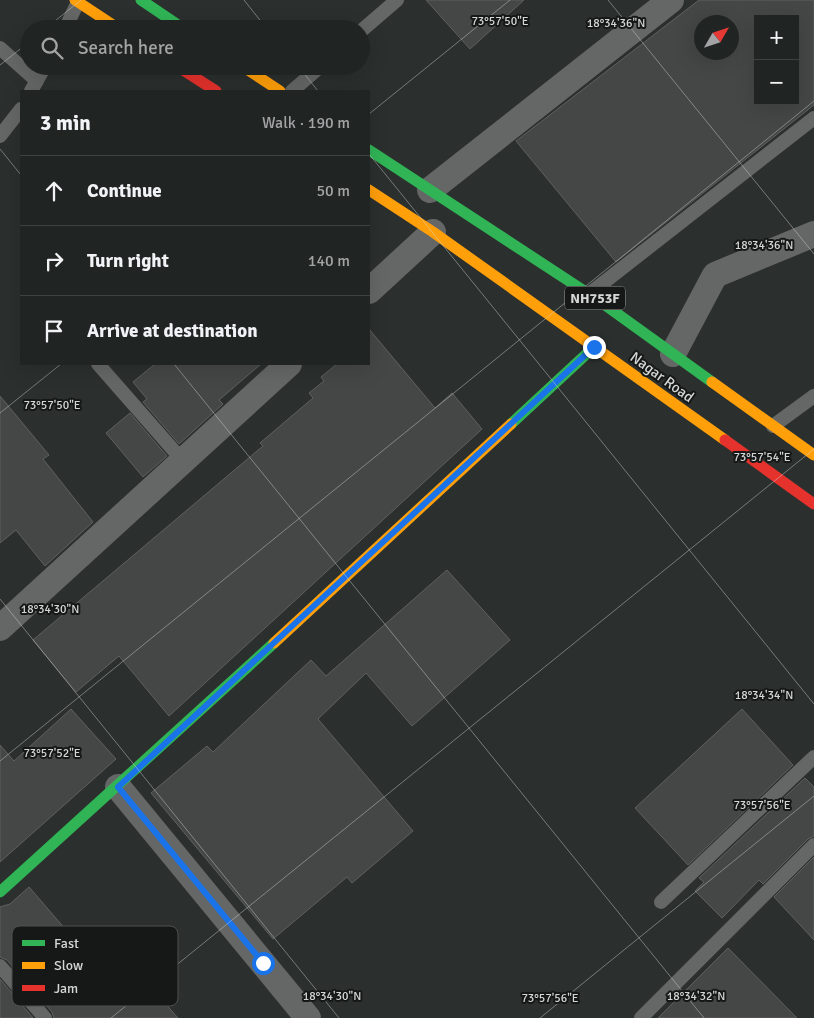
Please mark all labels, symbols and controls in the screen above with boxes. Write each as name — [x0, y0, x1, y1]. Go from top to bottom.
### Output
text: 73°57'50"E — [471, 14, 529, 29]
north arrow — [694, 15, 739, 60]
map controls — [754, 15, 799, 105]
button: + — [754, 15, 799, 60]
text: 18°34'36"N — [587, 16, 645, 31]
search box — [20, 20, 370, 75]
icon: search — [38, 34, 66, 62]
text: Search here — [78, 36, 174, 60]
button: − — [754, 60, 799, 105]
text: 3 min — [40, 110, 91, 136]
text: Walk · 190 m — [262, 113, 350, 133]
icon: ahead — [40, 177, 68, 205]
text: Continue — [87, 179, 162, 203]
text: 50 m — [316, 181, 350, 201]
text: 18°34'36"N — [735, 238, 793, 253]
icon: right — [40, 247, 68, 275]
text: Turn right — [87, 249, 169, 273]
text: 140 m — [308, 251, 350, 271]
road number: NH753F — [565, 286, 625, 310]
icon: arrive — [40, 317, 68, 345]
text: Arrive at destination — [87, 319, 258, 343]
route end — [583, 336, 606, 359]
street label: Nagar Road — [627, 348, 697, 406]
text: 73°57'50"E — [23, 398, 81, 413]
text: 73°57'54"E — [733, 450, 791, 465]
text: 18°34'30"N — [21, 602, 79, 617]
text: 18°34'34"N — [735, 688, 793, 703]
text: 73°57'52"E — [23, 746, 81, 761]
text: 73°57'56"E — [733, 798, 791, 813]
legend — [12, 926, 178, 1006]
text: Fast — [54, 935, 79, 952]
route start — [252, 952, 275, 975]
text: Slow — [54, 957, 83, 974]
text: Jam — [54, 980, 78, 997]
text: 18°34'30"N — [303, 989, 361, 1004]
text: 18°34'32"N — [667, 989, 725, 1004]
text: 73°57'56"E — [521, 991, 579, 1006]

